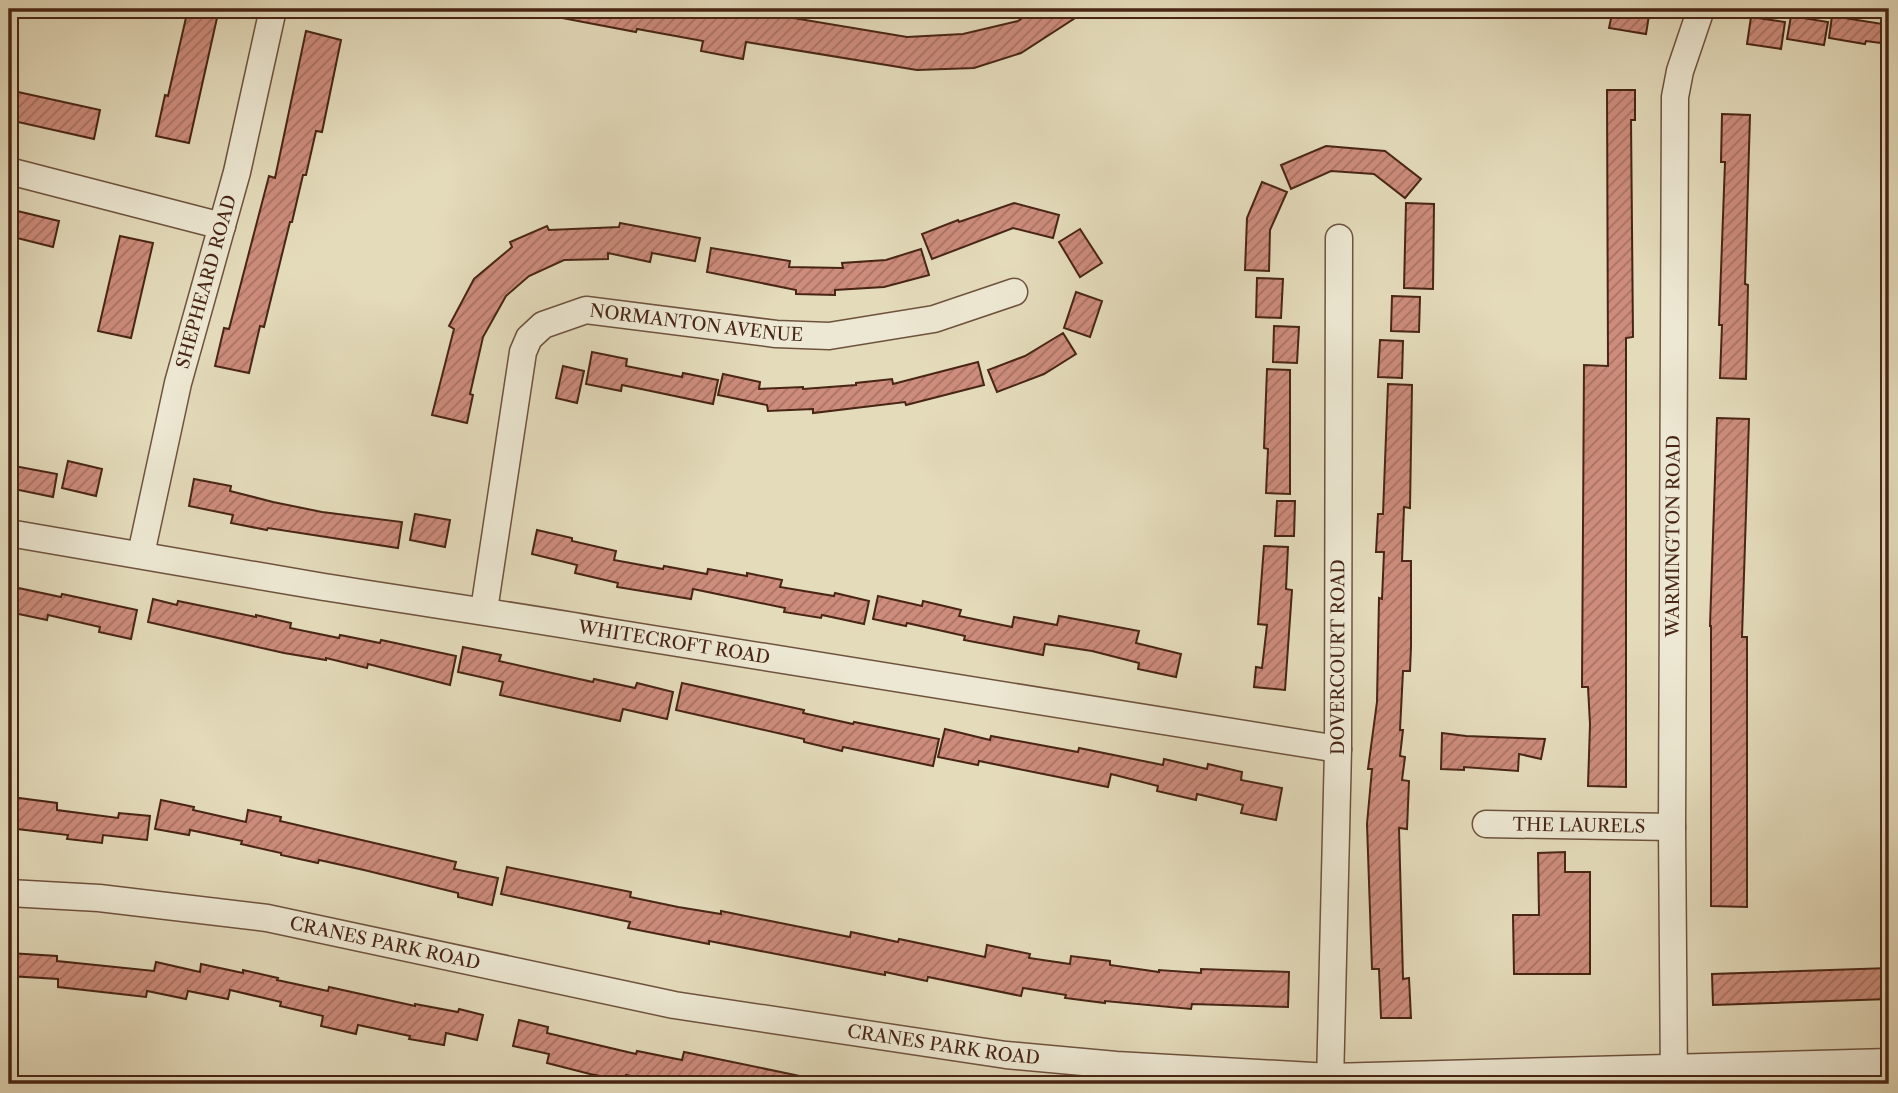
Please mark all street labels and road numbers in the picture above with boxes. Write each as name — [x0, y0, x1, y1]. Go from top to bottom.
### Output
street label: SHEPHEARD ROAD — [172, 192, 241, 371]
street label: NORMANTON AVENUE — [588, 300, 803, 346]
street label: WARMINGTON ROAD — [1662, 435, 1685, 638]
street label: DOVERCOURT ROAD — [1327, 559, 1349, 755]
street label: WHITECROFT ROAD — [575, 616, 772, 669]
street label: THE LAURELS — [1513, 813, 1645, 838]
street label: CRANES PARK ROAD — [288, 912, 482, 974]
street label: CRANES PARK ROAD — [846, 1020, 1041, 1069]

